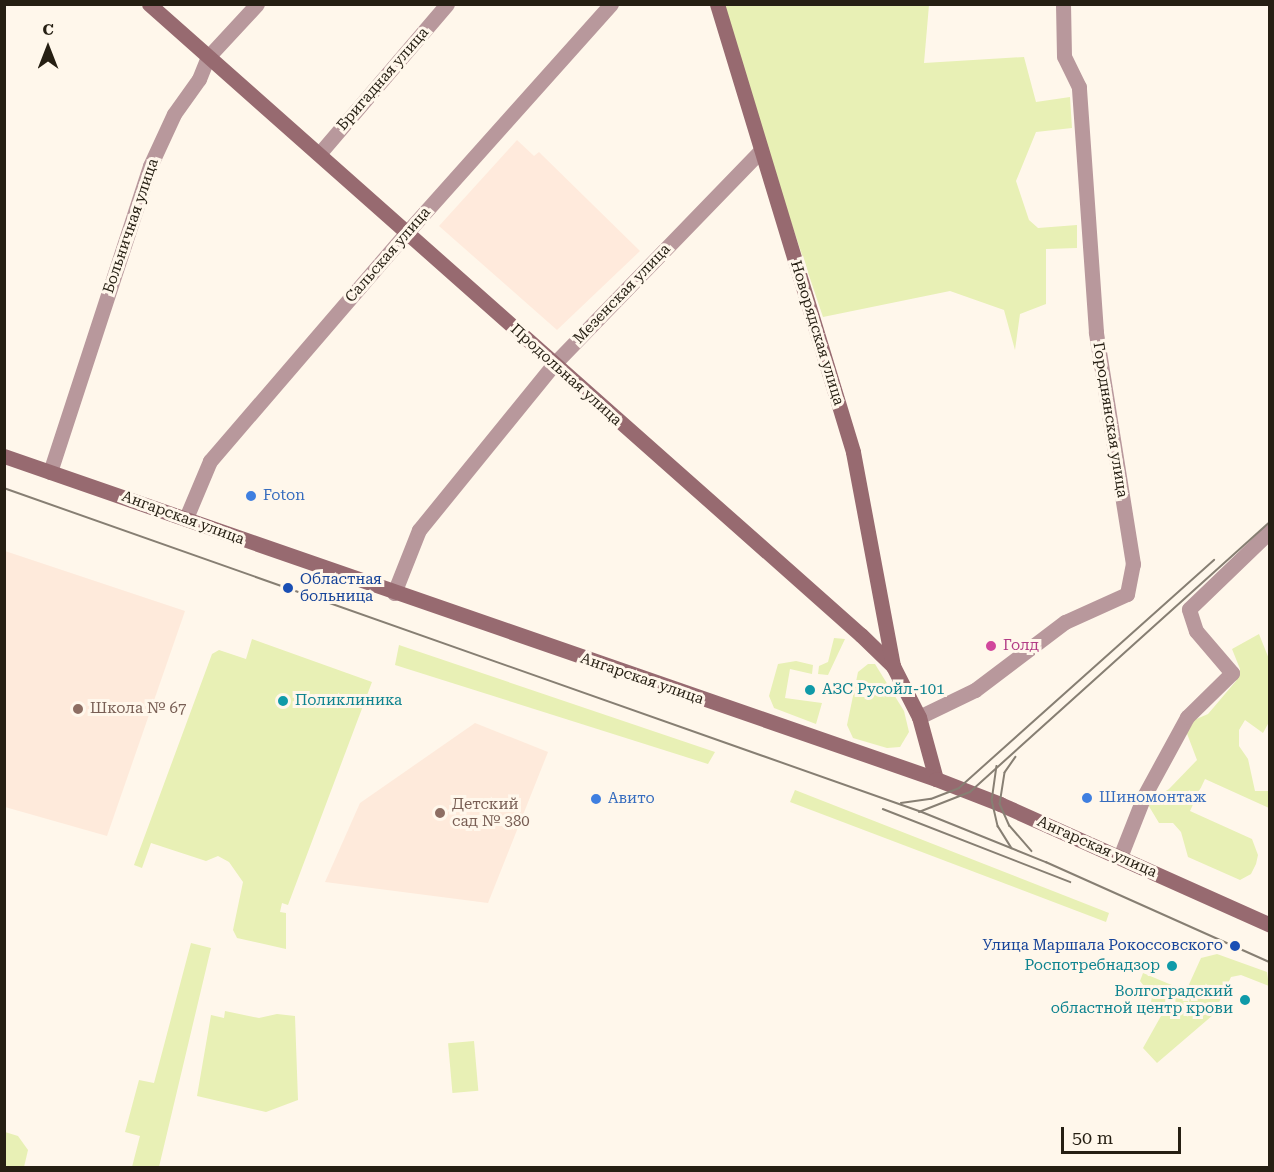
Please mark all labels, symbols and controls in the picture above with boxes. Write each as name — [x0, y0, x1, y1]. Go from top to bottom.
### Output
north arrow — [18, 18, 78, 78]
text: С — [42, 20, 54, 39]
street label: Бригадная улица — [333, 24, 433, 134]
street label: Больничная улица — [99, 156, 163, 296]
street label: Сальская улица — [342, 204, 434, 306]
street label: Мезенская улица — [570, 240, 674, 348]
street label: Новорядская улица — [786, 258, 848, 408]
street label: Продольная улица — [507, 320, 625, 430]
street label: Городнянская улица — [1089, 341, 1131, 499]
street label: Ангарская улица — [119, 487, 247, 549]
place label: Foton — [263, 487, 305, 505]
marker: Foton — [244, 489, 258, 503]
place label: Областная больница — [300, 570, 382, 605]
marker: Областная больница — [281, 581, 295, 595]
place label: Голд — [1003, 637, 1039, 655]
marker: Голд — [984, 639, 998, 653]
street label: Ангарская улица — [578, 649, 706, 709]
place label: АЗС Русойл-101 — [822, 681, 945, 699]
marker: АЗС Русойл-101 — [803, 683, 817, 697]
place label: Поликлиника — [295, 692, 402, 710]
marker: Поликлиника — [276, 694, 290, 708]
place label: Школа № 67 — [90, 700, 186, 718]
marker: Школа № 67 — [71, 702, 85, 716]
place label: Шиномонтаж — [1099, 789, 1206, 807]
place label: Авито — [608, 790, 655, 808]
marker: Шиномонтаж — [1080, 791, 1094, 805]
marker: Авито — [589, 792, 603, 806]
place label: Детский сад № 380 — [452, 795, 530, 830]
marker: Детский сад № 380 — [433, 806, 447, 820]
street label: Ангарская улица — [1034, 813, 1160, 881]
place label: Улица Маршала Рокоссовского — [982, 937, 1223, 955]
marker: Улица Маршала Рокоссовского — [1228, 939, 1242, 953]
place label: Роспотребнадзор — [1025, 957, 1160, 975]
marker: Роспотребнадзор — [1165, 959, 1179, 973]
place label: Волгоградский областной центр крови — [1051, 982, 1233, 1017]
marker: Волгоградский областной центр крови — [1238, 993, 1252, 1007]
scale bar — [1064, 1115, 1184, 1153]
text: 50 m — [1072, 1127, 1113, 1148]

